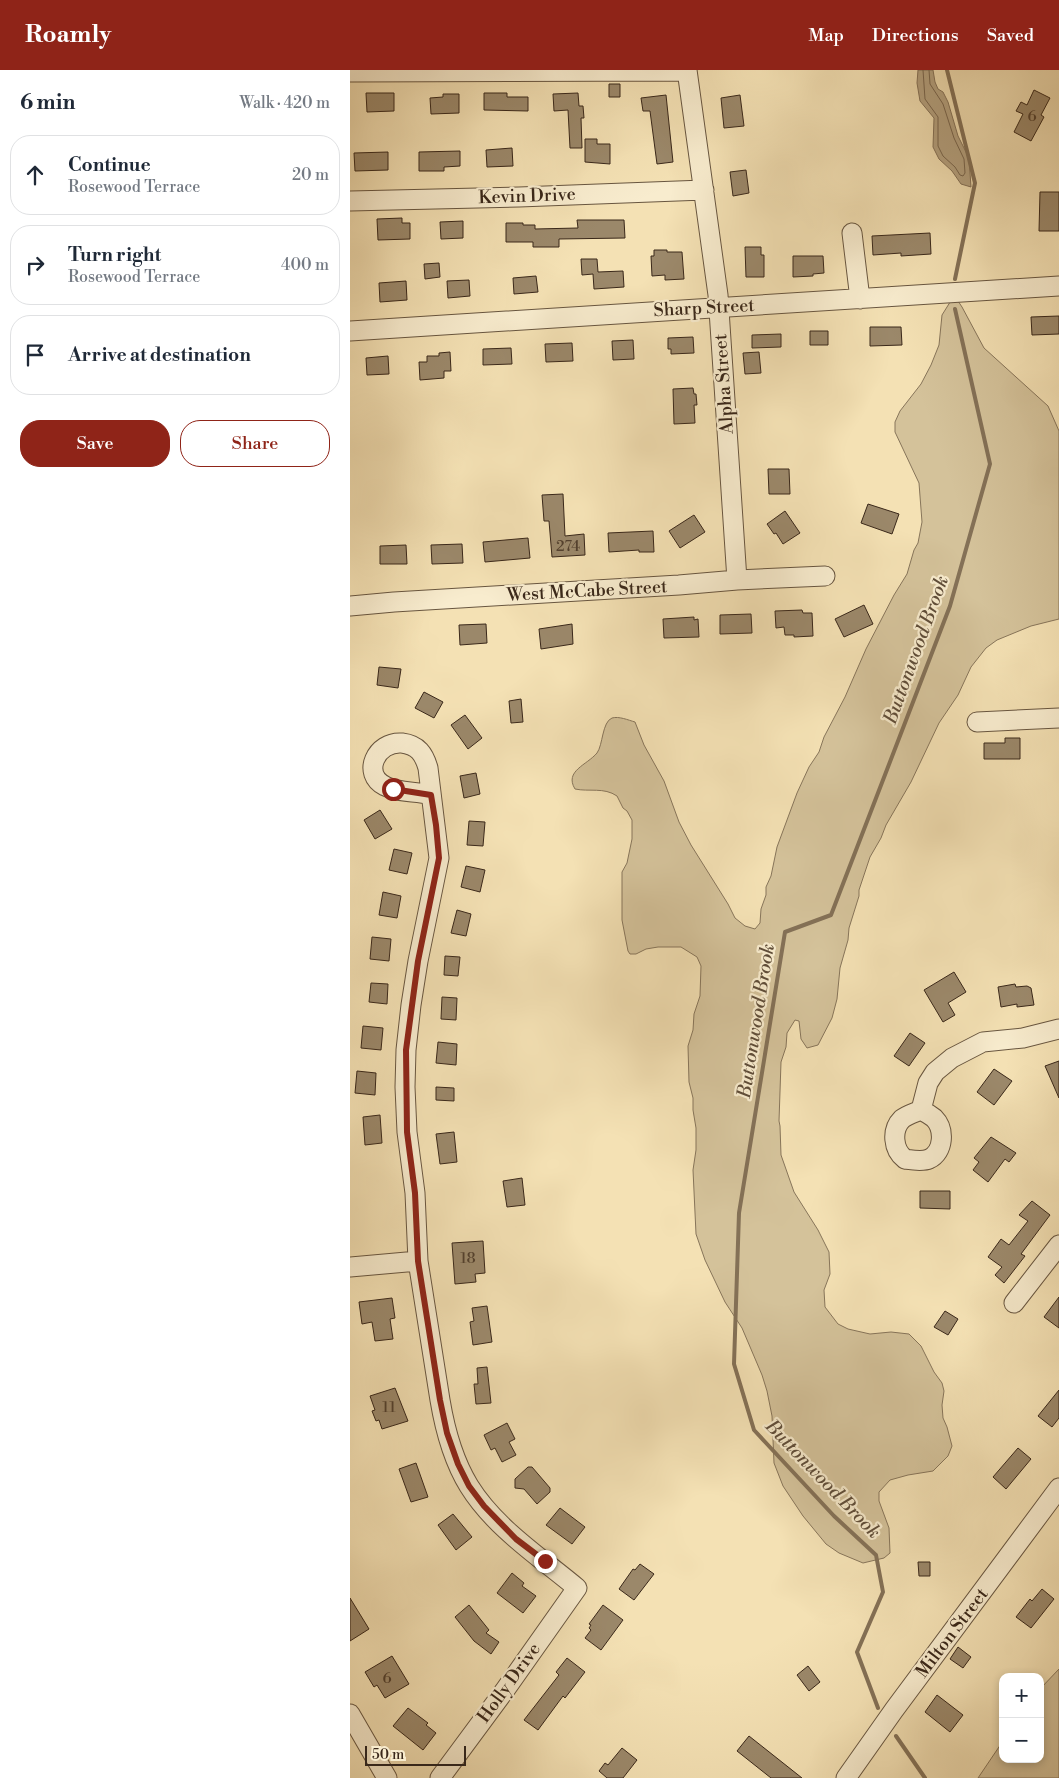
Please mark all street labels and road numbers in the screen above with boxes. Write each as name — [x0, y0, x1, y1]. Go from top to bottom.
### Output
street label: Kevin Drive — [478, 183, 576, 209]
street label: Sharp Street — [653, 294, 756, 322]
street label: Alpha Street — [709, 332, 739, 436]
street label: West McCabe Street — [505, 575, 669, 607]
street label: Milton Street — [911, 1583, 994, 1683]
street label: Holly Drive — [472, 1638, 546, 1728]

